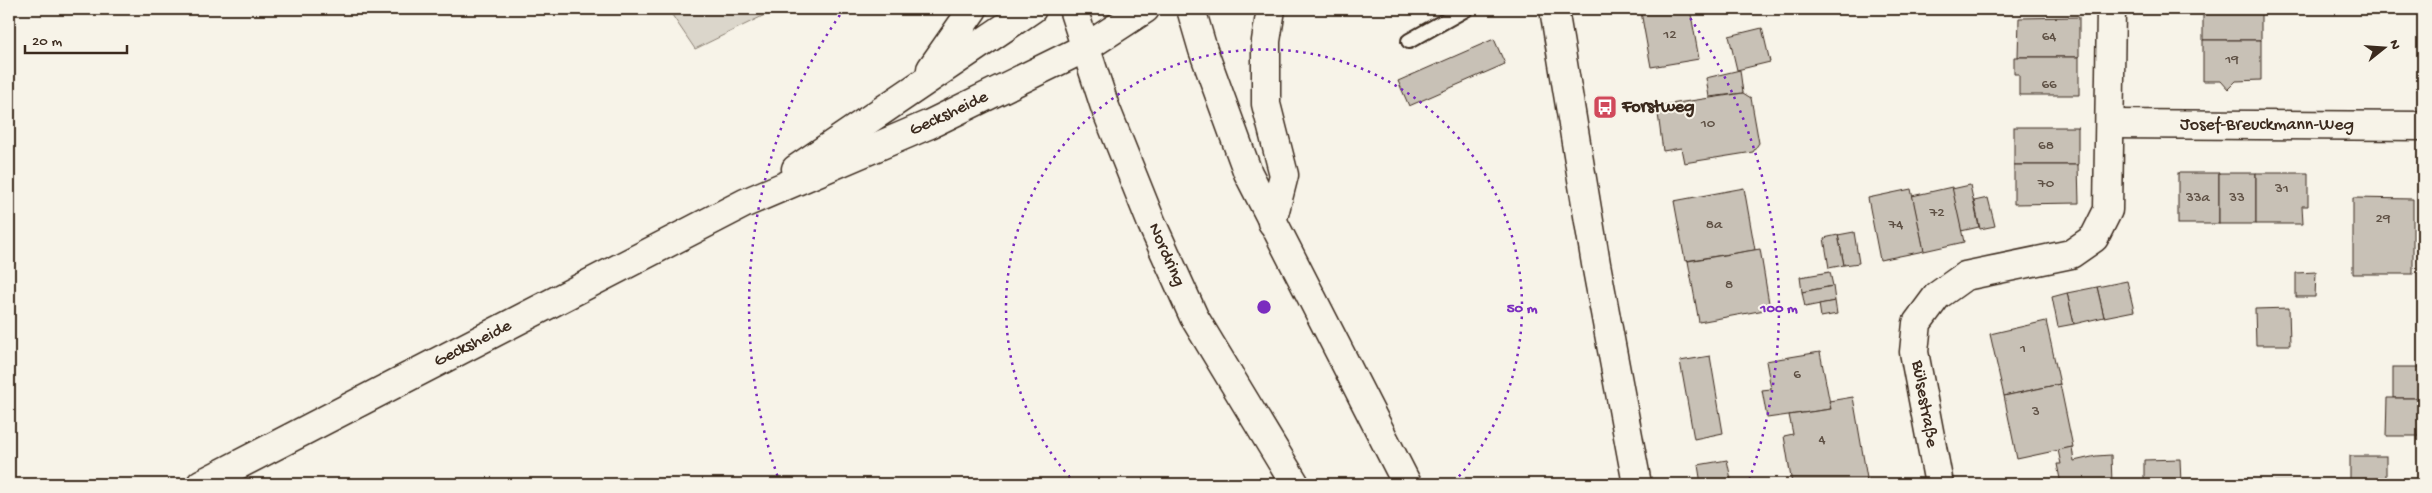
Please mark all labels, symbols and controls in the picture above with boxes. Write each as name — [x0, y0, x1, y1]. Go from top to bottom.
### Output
scale bar — [25, 22, 128, 54]
north arrow — [2360, 22, 2410, 72]
house number: 12 — [1662, 26, 1677, 44]
house number: 64 — [2042, 28, 2056, 46]
text: 20 m — [32, 33, 62, 51]
text: N — [2385, 38, 2404, 52]
house number: 19 — [2224, 51, 2239, 69]
house number: 66 — [2041, 76, 2057, 94]
street label: Gecksheide — [906, 86, 992, 141]
bus stop icon: Forstweg — [1592, 94, 1618, 120]
place label: Forstweg — [1621, 97, 1694, 118]
house number: 10 — [1700, 115, 1716, 133]
street label: Josef-Breuckmann-Weg — [2180, 115, 2354, 136]
house number: 68 — [2038, 137, 2054, 155]
house number: 70 — [2037, 175, 2055, 193]
house number: 31 — [2274, 180, 2289, 198]
house number: 33a — [2185, 189, 2211, 207]
house number: 33 — [2228, 189, 2245, 207]
house number: 72 — [1928, 204, 1945, 222]
house number: 29 — [2376, 210, 2391, 228]
house number: 8a — [1706, 216, 1723, 234]
house number: 74 — [1888, 216, 1903, 234]
street label: Nordring — [1143, 220, 1189, 290]
house number: 8 — [1725, 276, 1733, 294]
centre of rings — [1255, 298, 1273, 316]
text: 50 m — [1507, 300, 1538, 318]
text: 100 m — [1759, 300, 1798, 318]
street label: Gecksheide — [431, 315, 516, 372]
house number: 1 — [2019, 340, 2026, 358]
street label: Bülsestraße — [1906, 358, 1942, 450]
house number: 6 — [1793, 366, 1801, 384]
house number: 3 — [2031, 403, 2040, 421]
house number: 4 — [1818, 431, 1826, 449]

